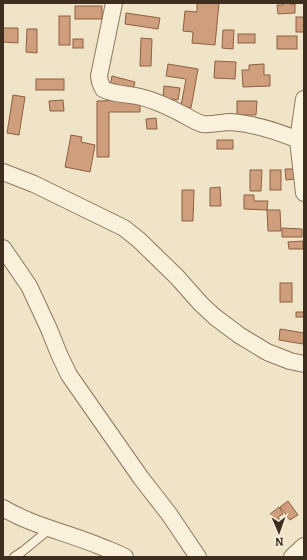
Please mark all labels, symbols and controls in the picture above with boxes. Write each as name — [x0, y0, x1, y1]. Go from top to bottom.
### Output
north arrow — [259, 512, 299, 552]
text: N — [274, 535, 284, 548]

